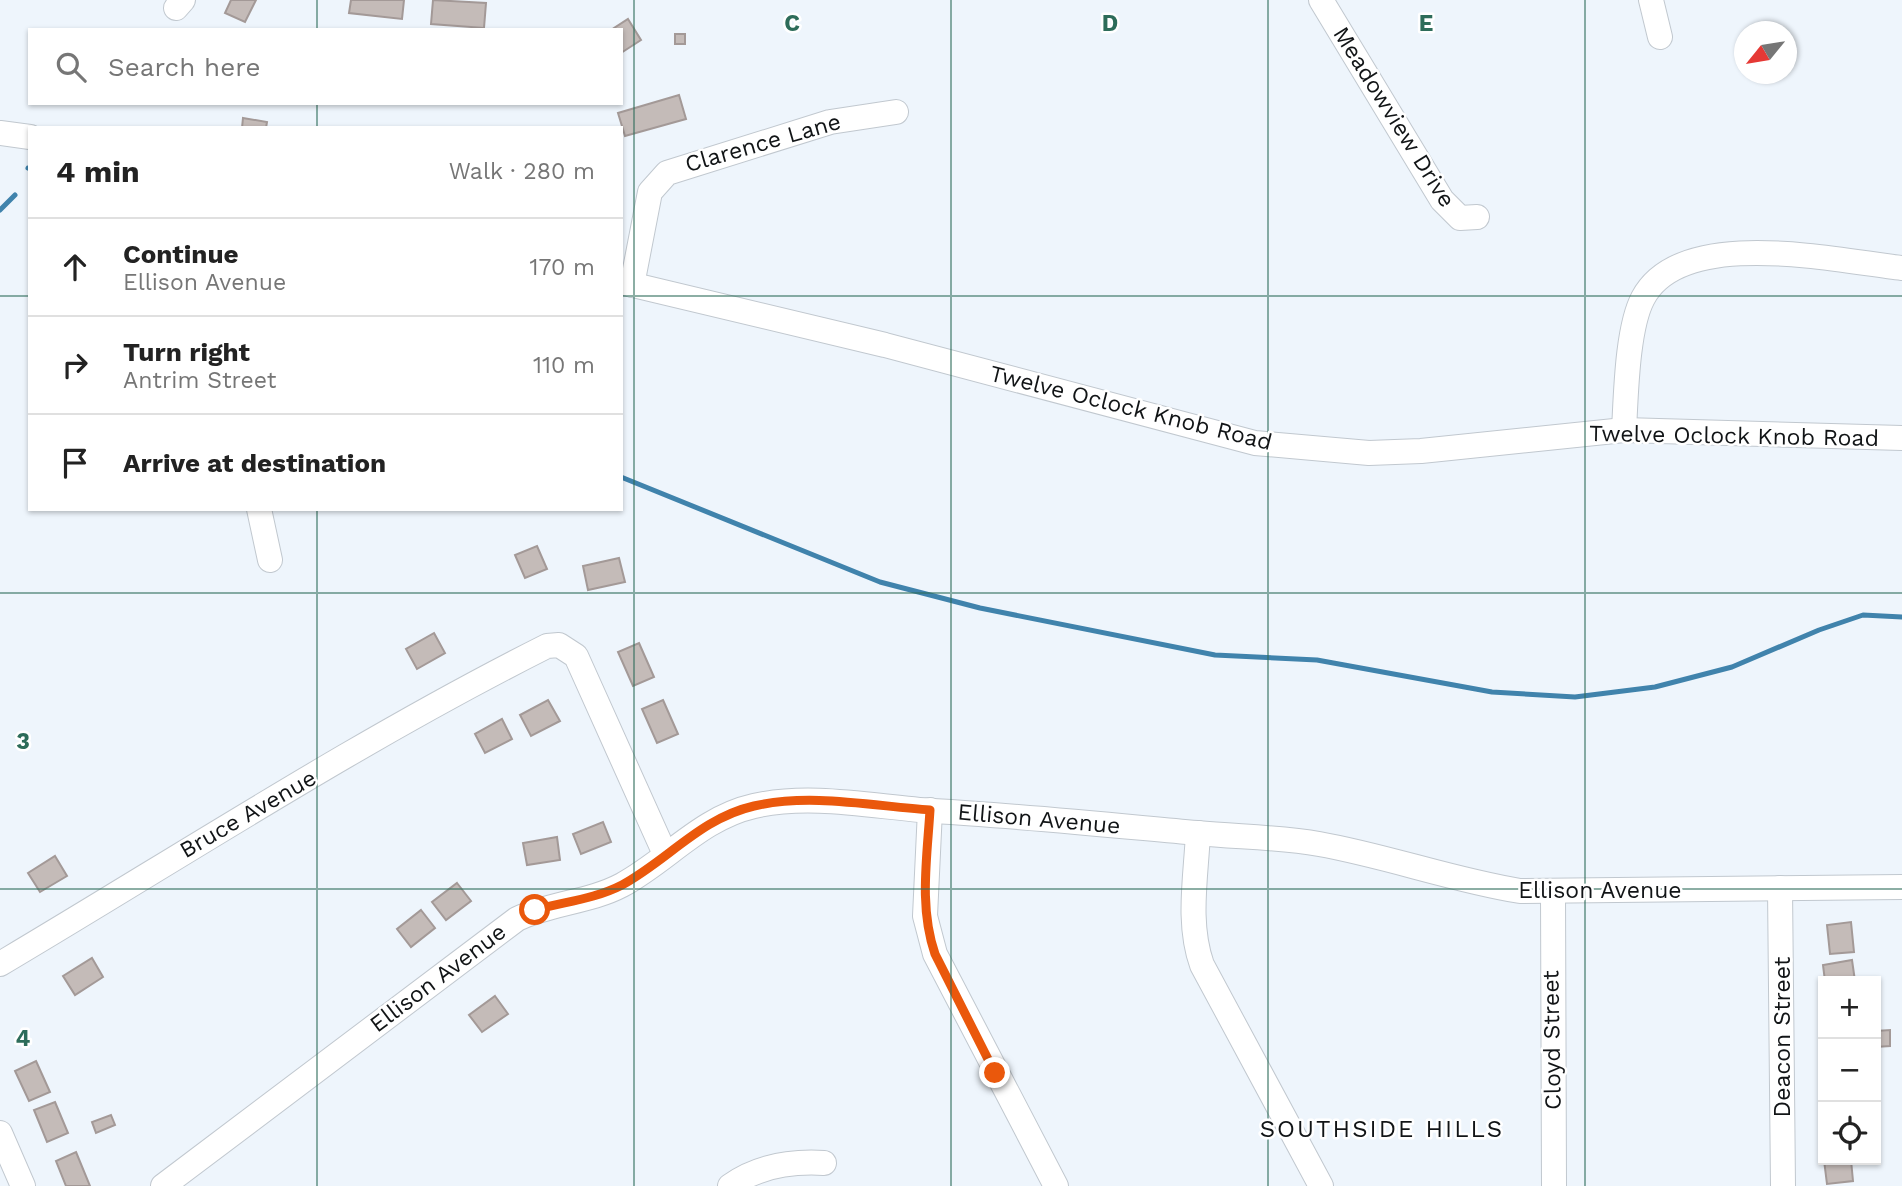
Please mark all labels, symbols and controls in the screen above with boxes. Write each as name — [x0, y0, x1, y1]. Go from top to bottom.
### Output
text: C — [784, 10, 800, 37]
text: D — [1102, 10, 1118, 37]
text: E — [1419, 10, 1433, 37]
north arrow — [1734, 21, 1797, 84]
street label: Meadowview Drive — [1328, 22, 1460, 212]
search box — [28, 28, 623, 105]
icon: search — [52, 48, 90, 86]
text: Search here — [108, 52, 260, 82]
street label: Clarence Lane — [682, 108, 844, 178]
text: 4 min — [56, 154, 140, 189]
text: Walk · 280 m — [449, 158, 595, 185]
text: Continue — [123, 239, 239, 269]
icon: ahead — [56, 248, 94, 286]
text: 170 m — [530, 254, 595, 281]
text: Ellison Avenue — [123, 269, 286, 296]
text: Turn right — [123, 337, 250, 367]
icon: right — [56, 346, 94, 384]
text: 110 m — [533, 352, 595, 379]
street label: Twelve Oclock Knob Road — [987, 360, 1275, 456]
text: Antrim Street — [123, 367, 276, 394]
street label: Twelve Oclock Knob Road — [1589, 420, 1879, 452]
icon: arrive — [56, 444, 94, 482]
text: Arrive at destination — [123, 448, 386, 478]
text: 3 — [16, 728, 30, 755]
street label: Bruce Avenue — [175, 764, 321, 864]
street label: Ellison Avenue — [956, 798, 1122, 840]
street label: Ellison Avenue — [1518, 877, 1682, 904]
route start — [519, 894, 550, 925]
street label: Ellison Avenue — [365, 918, 511, 1038]
street label: Deacon Street — [1769, 956, 1796, 1117]
street label: Cloyd Street — [1537, 970, 1567, 1110]
map controls — [1818, 976, 1881, 1165]
button: + — [1818, 976, 1881, 1039]
text: 4 — [16, 1025, 31, 1052]
button: − — [1818, 1039, 1881, 1102]
route end — [979, 1057, 1010, 1088]
button: locate — [1818, 1102, 1881, 1165]
district label: SOUTHSIDE HILLS — [1260, 1115, 1504, 1143]

